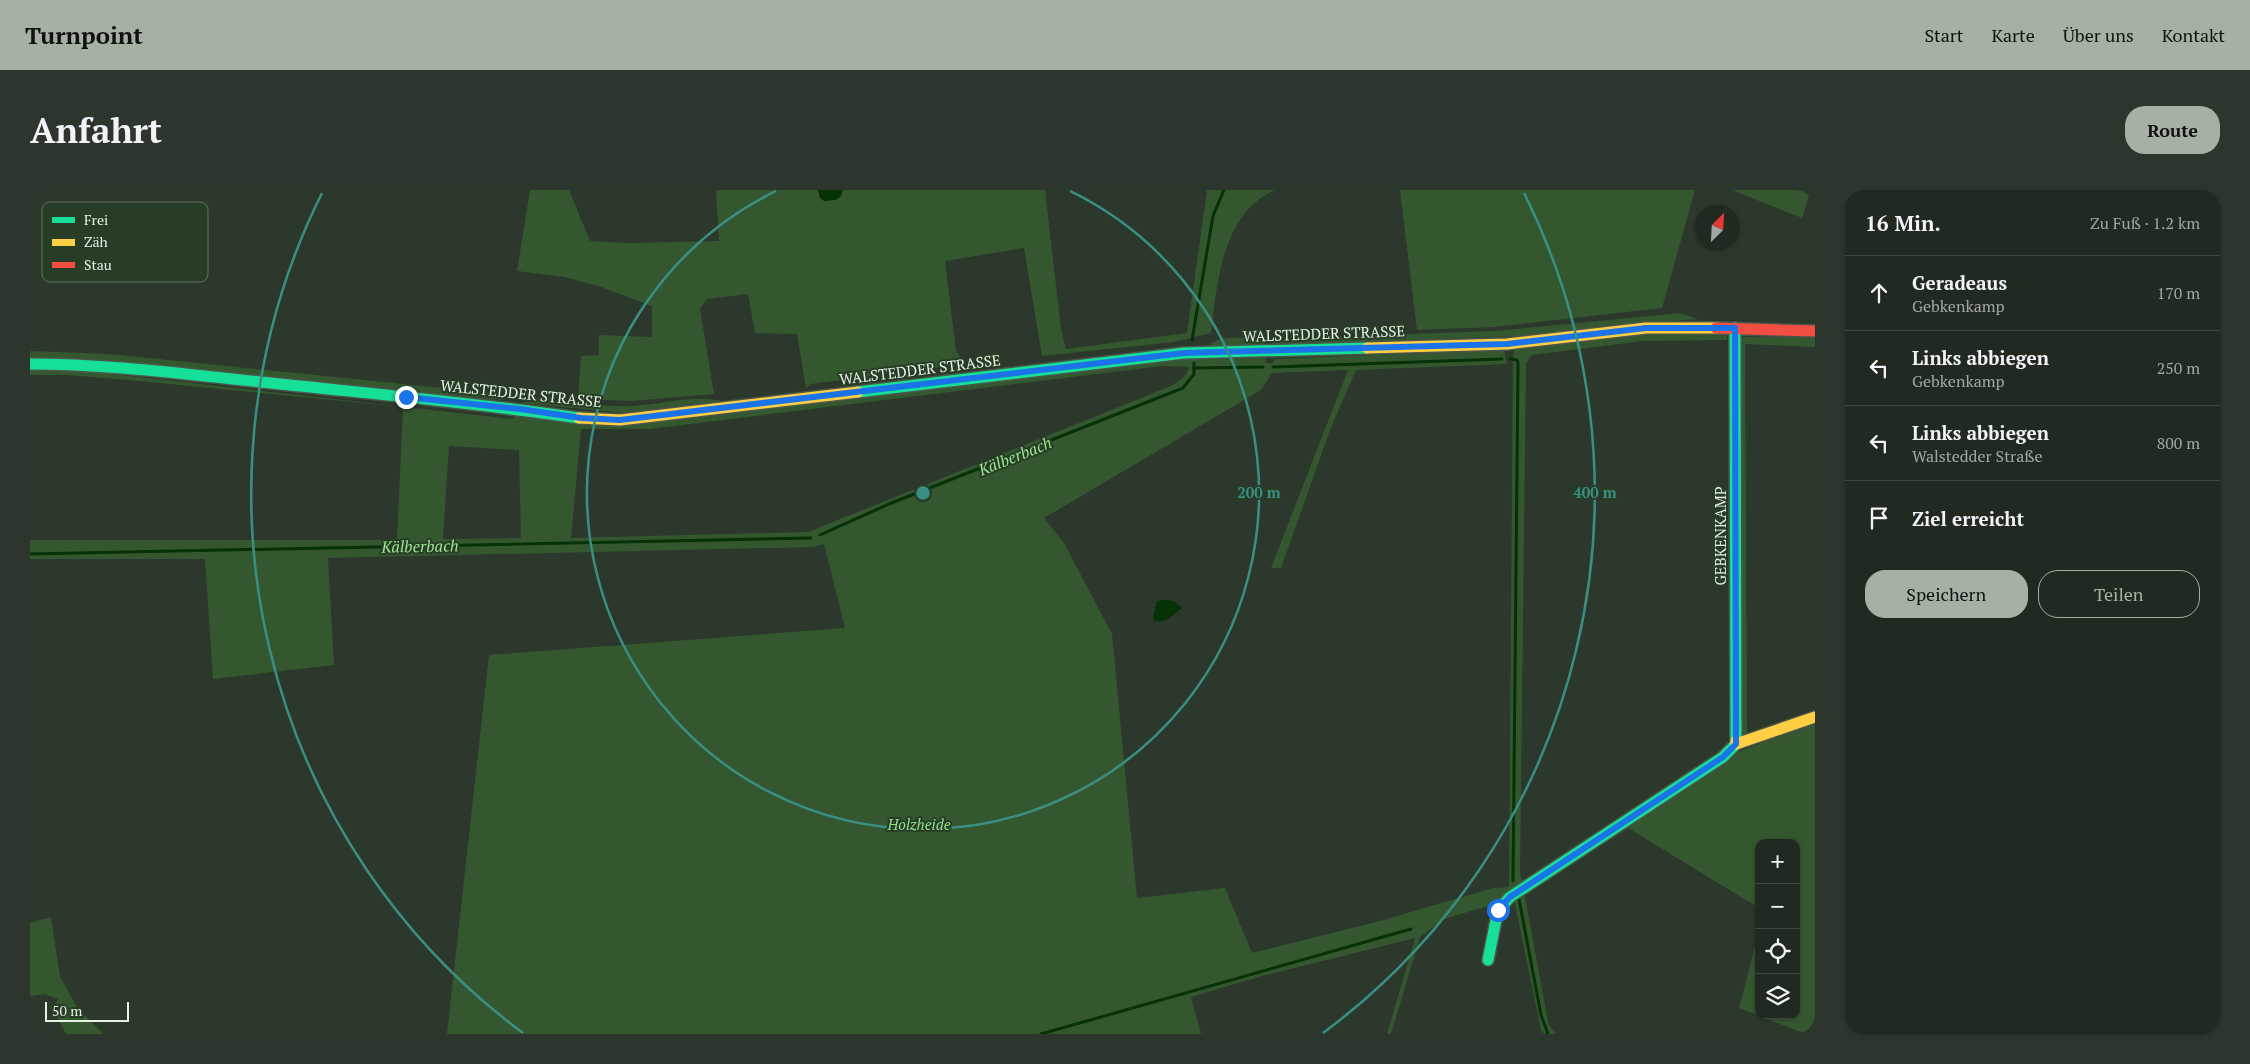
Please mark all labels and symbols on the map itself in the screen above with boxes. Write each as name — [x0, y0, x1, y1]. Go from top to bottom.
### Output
legend — [42, 202, 208, 282]
north arrow — [1695, 205, 1740, 250]
text: Frei — [84, 210, 108, 229]
text: Zäh — [84, 232, 108, 251]
text: Stau — [84, 255, 112, 274]
street label: WALSTEDDER STRASSE — [1243, 320, 1405, 346]
street label: WALSTEDDER STRASSE — [838, 349, 1002, 389]
street label: WALSTEDDER STRASSE — [439, 375, 603, 411]
route end — [395, 386, 418, 409]
water label: Kälberbach — [974, 431, 1055, 481]
text: 200 m — [1237, 482, 1281, 502]
text: 400 m — [1573, 482, 1617, 502]
centre of rings — [914, 484, 932, 502]
street label: GEBKENKAMP — [1710, 486, 1730, 586]
water label: Kälberbach — [380, 534, 459, 558]
park label: Holzheide — [886, 814, 951, 834]
route start — [1487, 899, 1510, 922]
scale bar — [45, 999, 129, 1022]

